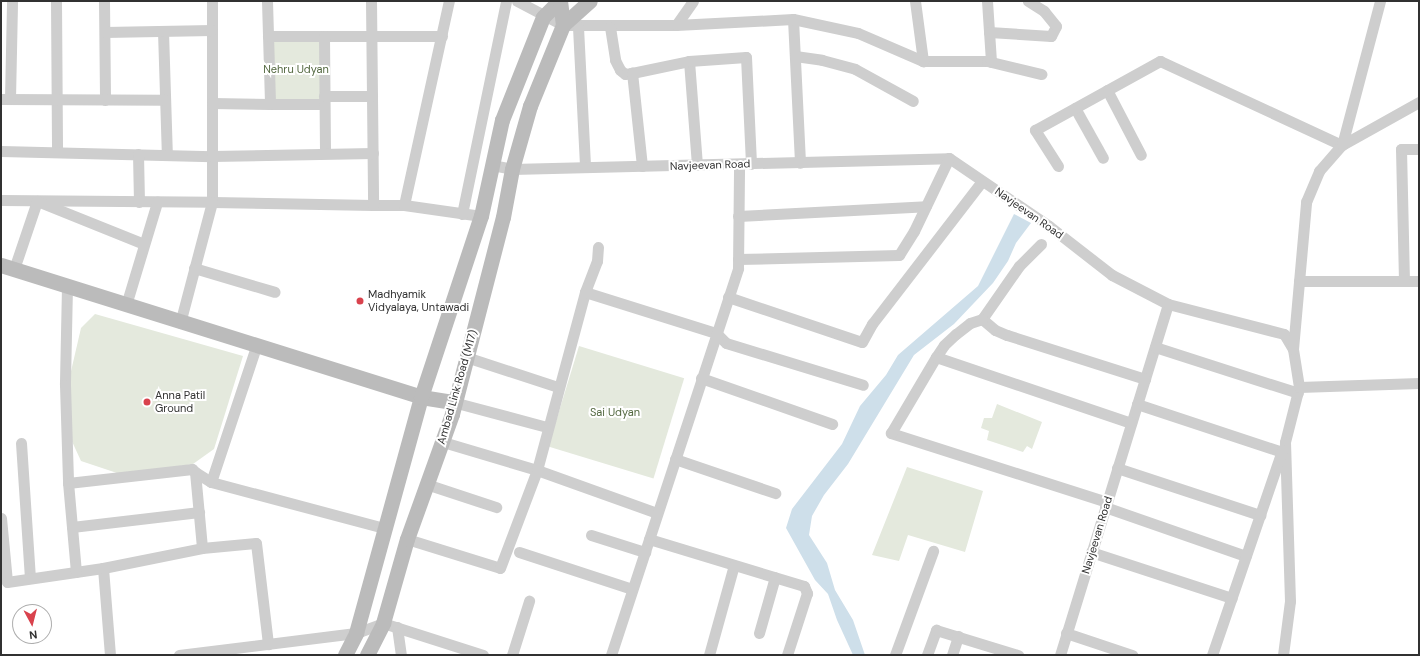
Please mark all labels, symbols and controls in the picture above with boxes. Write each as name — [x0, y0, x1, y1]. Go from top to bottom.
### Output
park label: Nehru Udyan — [263, 62, 329, 76]
street label: Navjeevan Road — [670, 157, 750, 173]
street label: Navjeevan Road — [992, 185, 1066, 241]
place label: Madhyamik Vidyalaya, Untawadi — [368, 288, 469, 314]
marker: Madhyamik Vidyalaya, Untawadi — [355, 296, 365, 306]
street label: Ambad Link Road (M17) — [434, 328, 480, 446]
place label: Anna Patil Ground — [155, 389, 205, 415]
marker: Anna Patil Ground — [142, 397, 152, 407]
park label: Sai Udyan — [590, 405, 640, 419]
street label: Navjeevan Road — [1079, 495, 1115, 575]
north arrow — [12, 604, 52, 644]
text: N — [29, 627, 38, 642]

